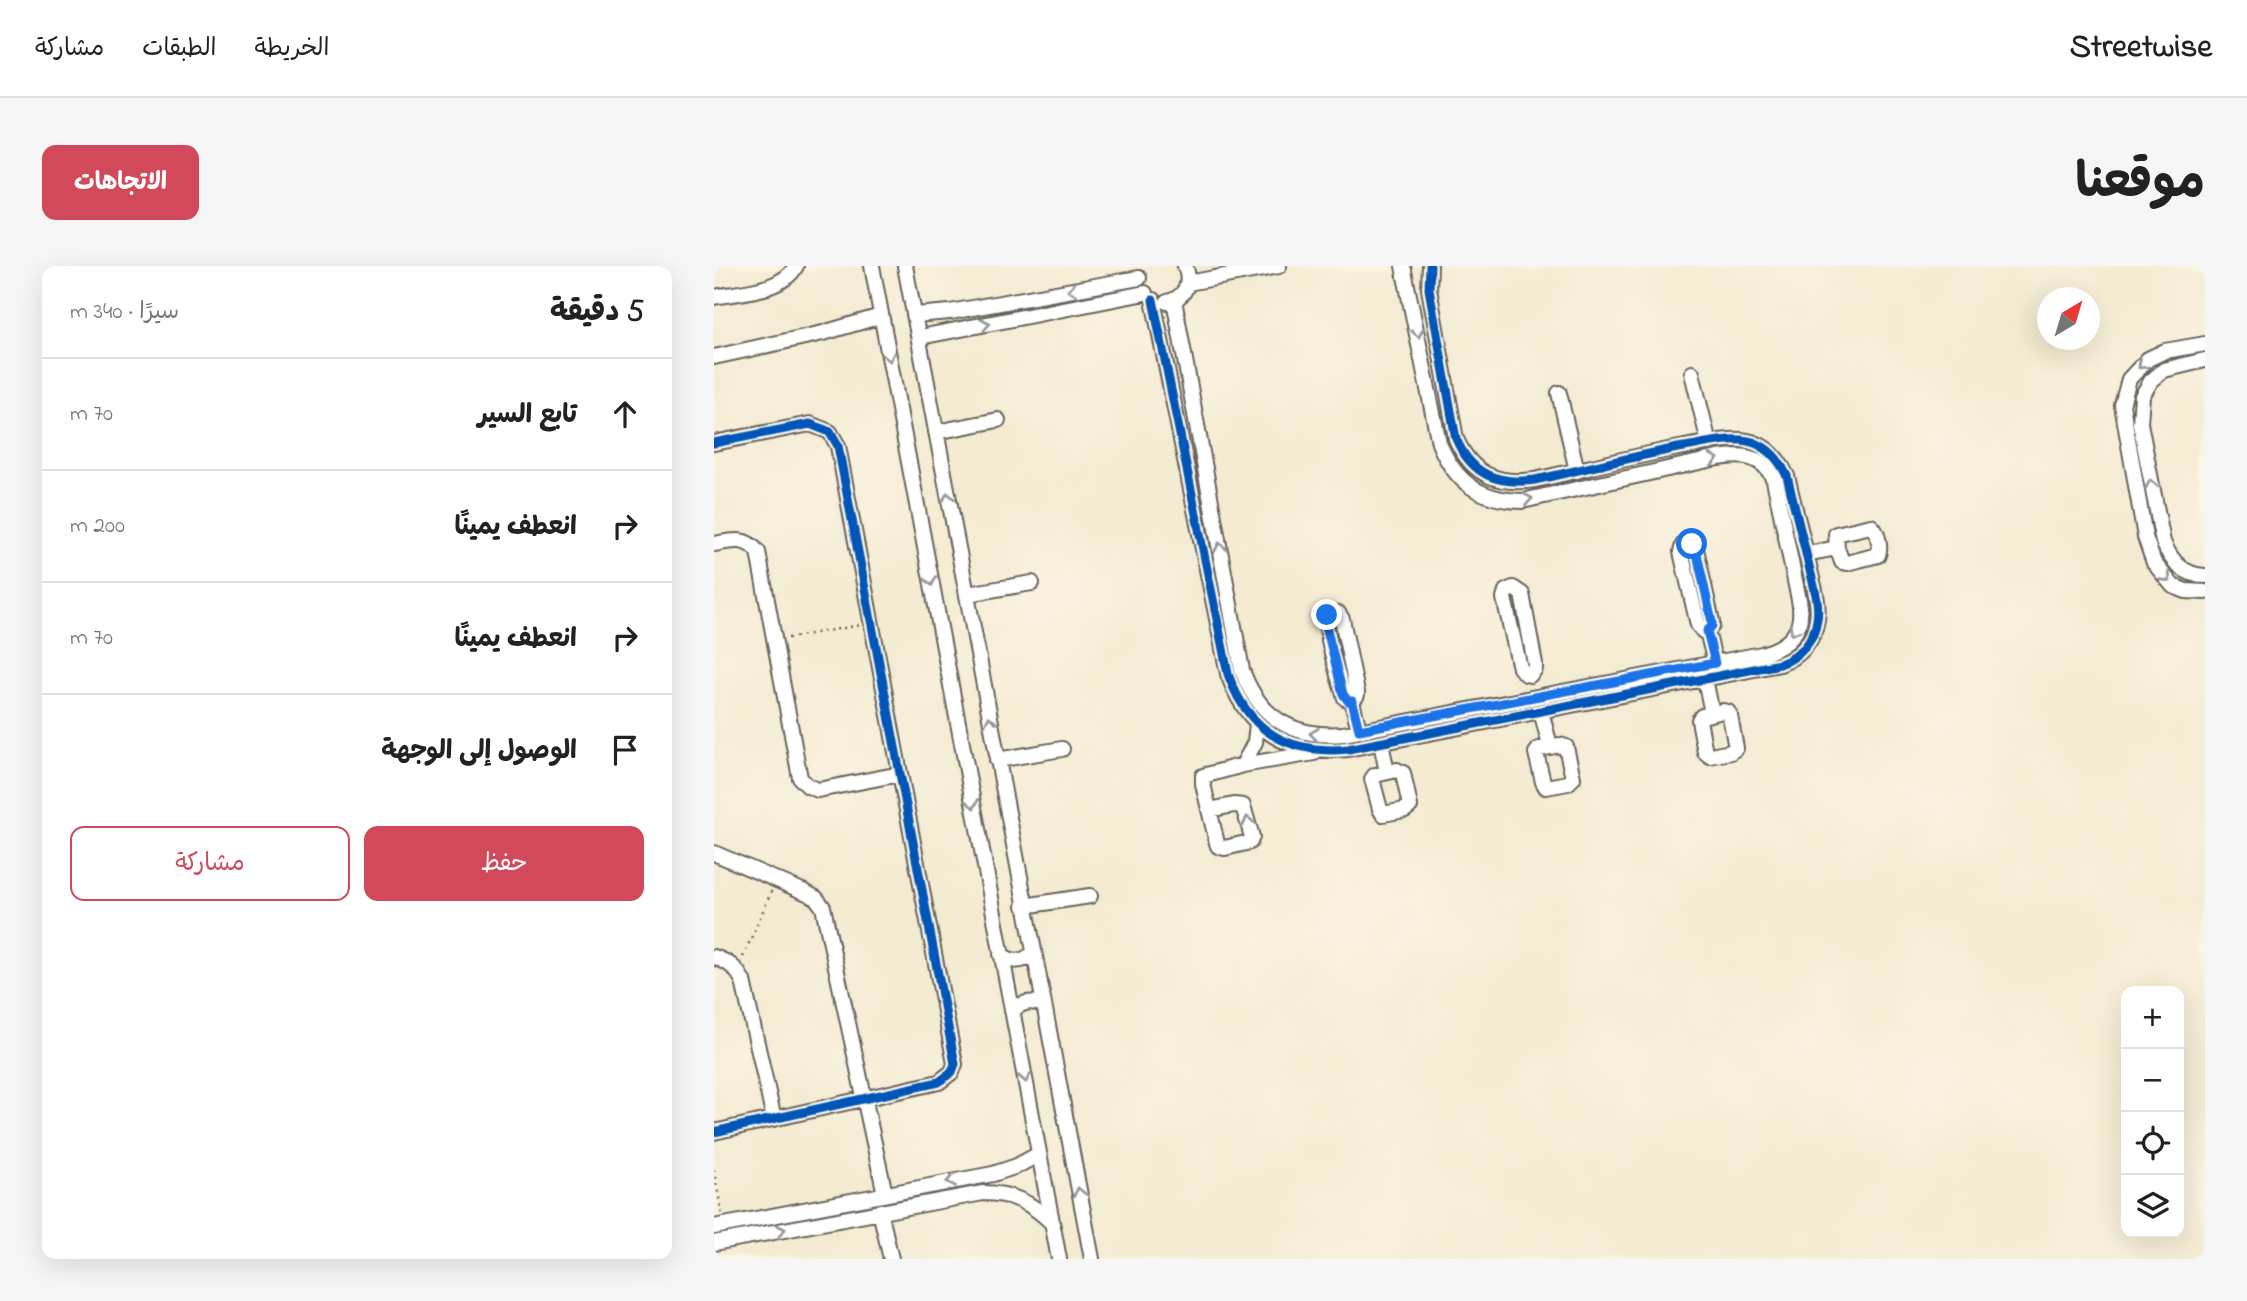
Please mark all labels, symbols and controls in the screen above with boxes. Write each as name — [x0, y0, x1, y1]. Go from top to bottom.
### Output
text: Streetwise — [2070, 24, 2212, 72]
text: مشاركة — [35, 32, 104, 67]
text: الطبقات — [142, 32, 217, 67]
text: الخريطة — [255, 32, 329, 67]
button: الاتجاهات — [42, 145, 199, 220]
text: موقعنا — [2075, 148, 2205, 220]
one-way arrow — [1066, 282, 1078, 297]
north arrow — [2037, 287, 2100, 350]
text: 5 دقيقة — [550, 291, 644, 335]
text: سيرًا · 340 m — [70, 296, 179, 329]
one-way arrow — [981, 317, 992, 332]
one-way arrow — [1409, 327, 1424, 339]
one-way arrow — [881, 351, 896, 363]
one-way arrow — [2137, 357, 2150, 369]
icon: ahead — [606, 395, 644, 433]
text: تابع السير — [478, 397, 577, 435]
text: 70 m — [70, 398, 113, 431]
one-way arrow — [1708, 452, 1720, 467]
one-way arrow — [2144, 478, 2159, 490]
one-way arrow — [942, 491, 957, 503]
one-way arrow — [1522, 492, 1534, 507]
icon: right — [606, 507, 644, 545]
text: انعطف يمينًا — [454, 509, 577, 547]
text: 200 m — [70, 510, 125, 543]
route start — [1676, 528, 1707, 559]
one-way arrow — [1213, 541, 1228, 553]
one-way arrow — [2159, 570, 2171, 583]
one-way arrow — [923, 575, 938, 587]
route end — [1311, 599, 1342, 630]
icon: right — [606, 619, 644, 657]
text: انعطف يمينًا — [454, 621, 577, 659]
text: 70 m — [70, 622, 113, 655]
one-way arrow — [1789, 624, 1802, 637]
one-way arrow — [983, 715, 998, 727]
one-way arrow — [1308, 726, 1320, 741]
icon: arrive — [606, 731, 644, 769]
text: الوصول إلى الوجهة — [381, 733, 577, 771]
one-way arrow — [964, 798, 979, 810]
one-way arrow — [1242, 815, 1256, 827]
button: مشاركة — [70, 826, 350, 901]
button: حفظ — [364, 826, 644, 901]
map controls — [2121, 986, 2184, 1238]
button: + — [2121, 986, 2184, 1049]
button: − — [2121, 1049, 2184, 1112]
one-way arrow — [1016, 1072, 1031, 1084]
button: locate — [2121, 1112, 2184, 1175]
one-way arrow — [945, 1173, 957, 1188]
button: layers — [2121, 1175, 2184, 1238]
one-way arrow — [1072, 1186, 1087, 1198]
one-way arrow — [775, 1224, 787, 1239]

